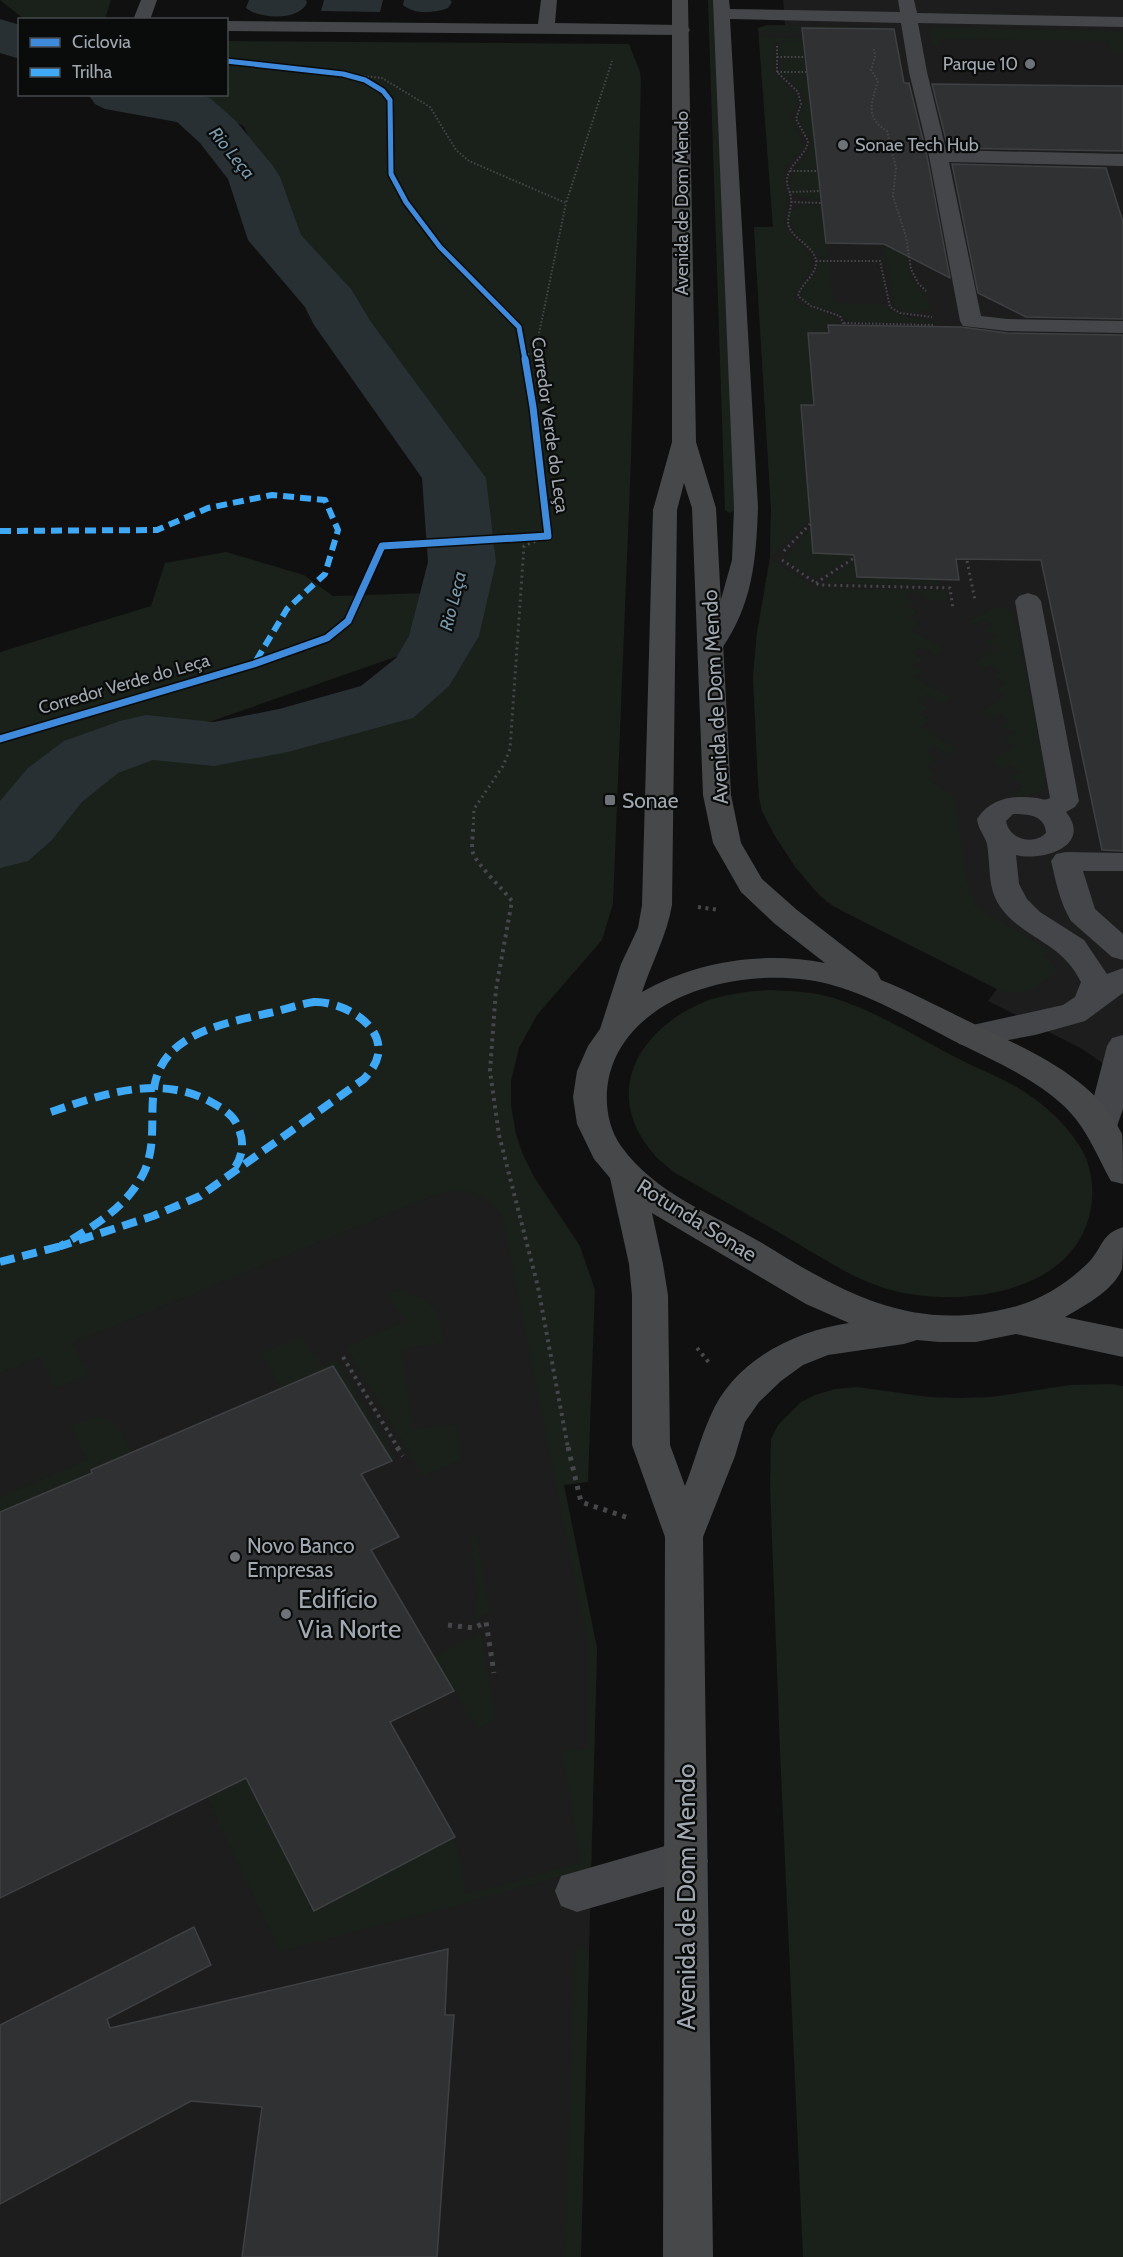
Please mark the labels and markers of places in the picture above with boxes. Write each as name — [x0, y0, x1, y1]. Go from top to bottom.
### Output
place label: Parque 10 — [943, 53, 1018, 75]
marker: Parque 10 — [1023, 57, 1037, 71]
place label: Sonae Tech Hub — [855, 134, 979, 156]
marker: Sonae Tech Hub — [836, 138, 850, 152]
place label: Sonae — [622, 788, 679, 813]
marker: Sonae — [603, 793, 617, 807]
place label: Novo Banco Empresas — [247, 1533, 355, 1582]
marker: Novo Banco Empresas — [228, 1550, 242, 1564]
place label: Edifício Via Norte — [298, 1583, 401, 1645]
marker: Edifício Via Norte — [279, 1607, 293, 1621]

